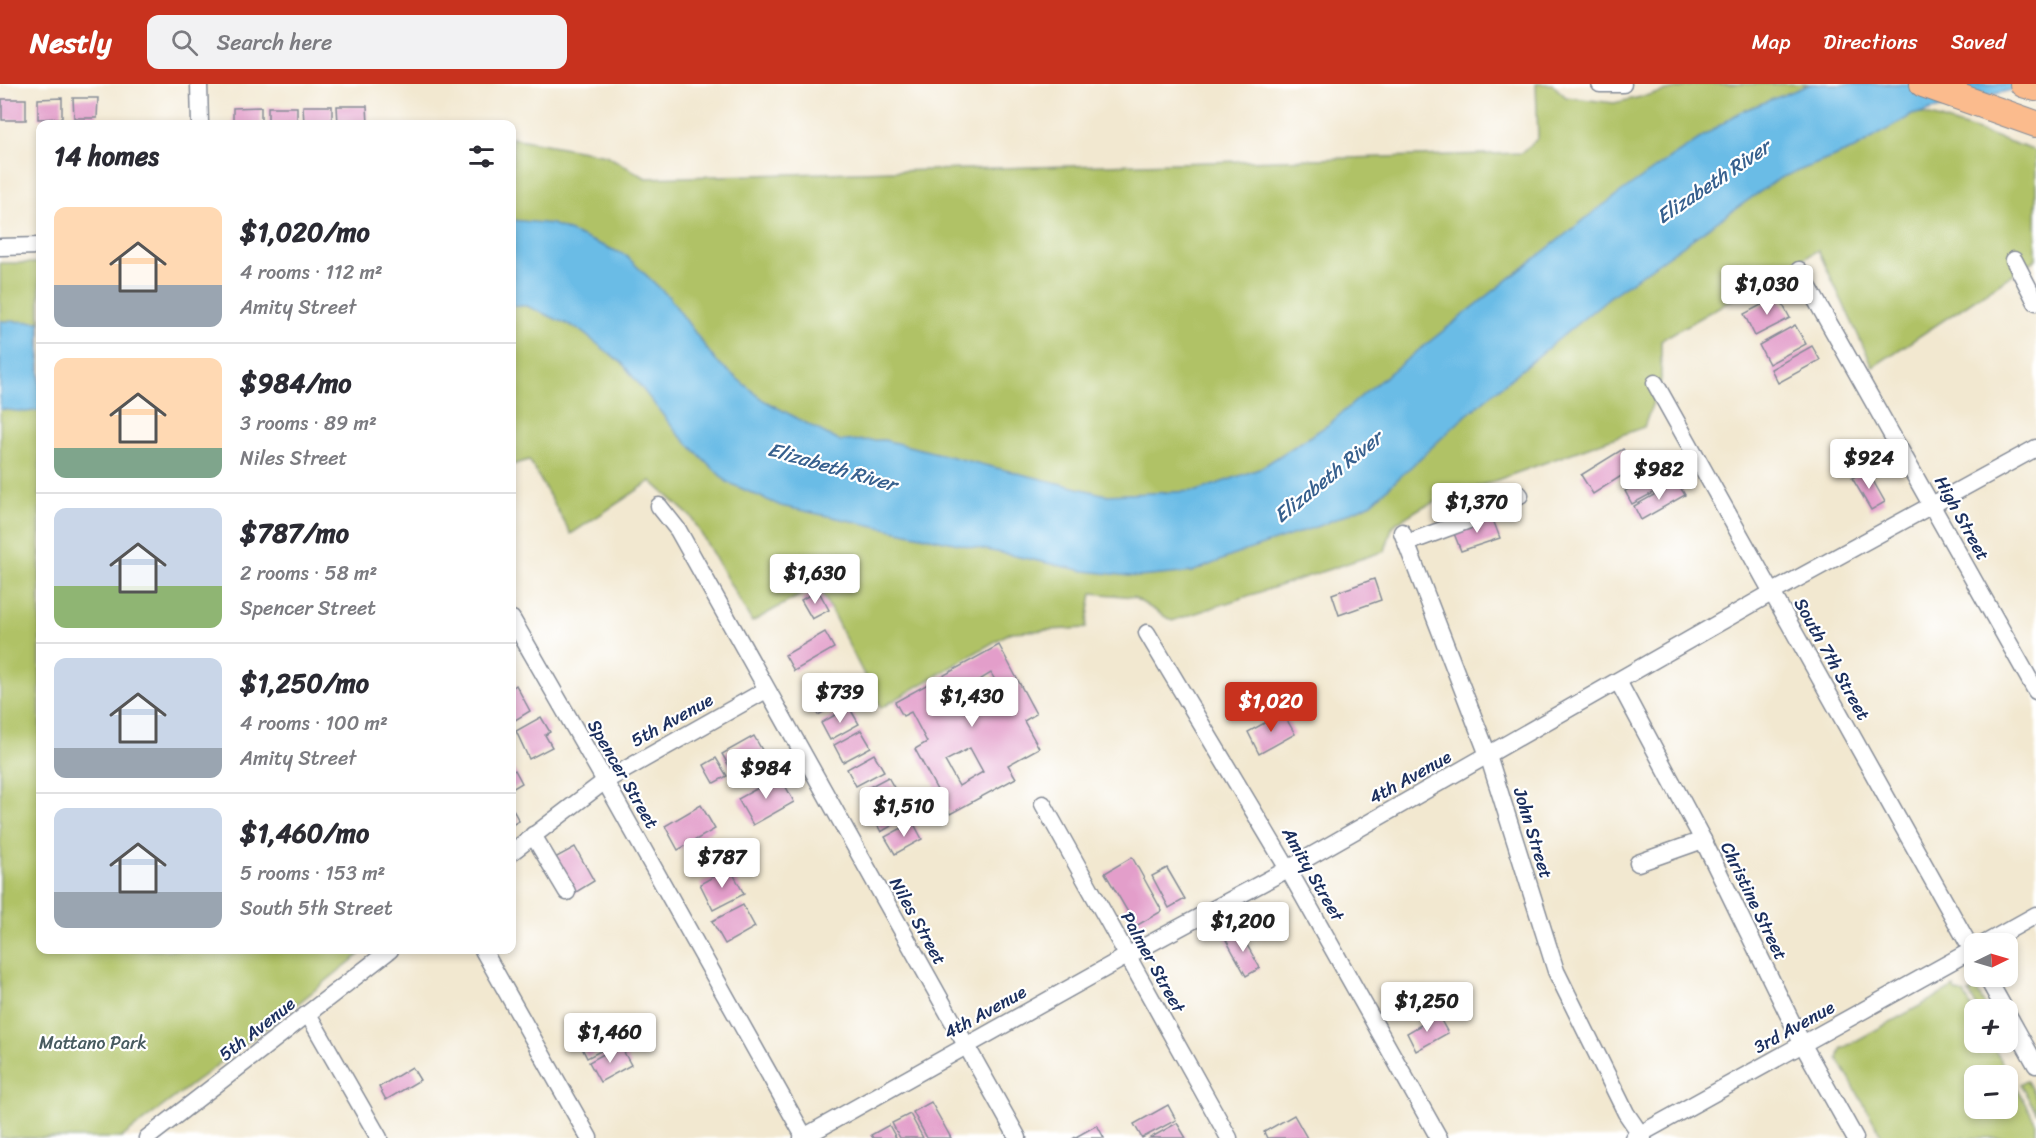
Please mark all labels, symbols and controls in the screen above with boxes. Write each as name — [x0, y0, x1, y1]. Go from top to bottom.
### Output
search box — [147, 15, 567, 69]
text: Nestly — [30, 18, 111, 67]
text: Search here — [216, 23, 332, 62]
text: Map — [1752, 23, 1790, 61]
text: Directions — [1823, 23, 1918, 61]
text: Saved — [1951, 23, 2006, 61]
icon: search — [168, 26, 201, 59]
water label: Elizabeth River — [1648, 128, 1781, 233]
text: 14 homes — [54, 133, 159, 179]
icon: filters — [465, 140, 498, 173]
text: $1,020/mo — [240, 209, 370, 255]
icon: home — [102, 231, 174, 303]
text: 4 rooms · 112 m² — [240, 255, 383, 290]
pin: $1,030 — [1718, 265, 1816, 316]
text: $1,030 — [1735, 267, 1799, 302]
text: Amity Street — [240, 290, 356, 325]
text: $984/mo — [240, 360, 351, 406]
icon: home — [102, 382, 174, 454]
text: 3 rooms · 89 m² — [240, 406, 377, 441]
water label: Elizabeth River — [1266, 419, 1393, 532]
water label: Elizabeth River — [764, 432, 904, 503]
pin: $924 — [1833, 439, 1905, 490]
text: Niles Street — [240, 441, 347, 476]
text: $924 — [1844, 441, 1894, 476]
pin: $982 — [1623, 450, 1695, 501]
text: $982 — [1634, 452, 1684, 487]
street label: High Street — [1925, 469, 1999, 567]
pin: $1,370 — [1428, 483, 1526, 534]
text: $1,370 — [1446, 485, 1508, 520]
text: $787/mo — [240, 510, 349, 556]
icon: home — [102, 532, 174, 604]
pin: $1,630 — [766, 554, 864, 605]
text: 2 rooms · 58 m² — [240, 556, 377, 591]
text: $1,630 — [784, 556, 846, 591]
text: Spencer Street — [240, 591, 376, 626]
street label: South 7th Street — [1785, 591, 1879, 727]
text: $1,250/mo — [240, 660, 369, 706]
pin: $739 — [804, 673, 876, 724]
text: $739 — [816, 675, 864, 710]
pin: $1,430 — [923, 677, 1021, 728]
text: $1,430 — [940, 679, 1004, 714]
icon: home — [102, 682, 174, 754]
pin: $1,020 — [1222, 682, 1320, 733]
street label: 5th Avenue — [625, 684, 720, 756]
text: $1,020 — [1239, 684, 1303, 719]
text: 4 rooms · 100 m² — [240, 706, 388, 741]
street label: Spencer Street — [579, 713, 668, 835]
text: Amity Street — [240, 741, 356, 776]
street label: 4th Avenue — [1363, 741, 1458, 813]
pin: $984 — [730, 749, 802, 800]
text: $984 — [741, 751, 791, 786]
street label: John Street — [1504, 783, 1562, 883]
pin: $1,510 — [855, 787, 953, 838]
text: $1,510 — [874, 789, 934, 824]
text: $1,460/mo — [240, 810, 369, 856]
street label: Amity Street — [1272, 820, 1353, 928]
icon: home — [102, 832, 174, 904]
street label: Christine Street — [1711, 836, 1797, 966]
pin: $787 — [686, 838, 758, 889]
text: $787 — [698, 840, 746, 875]
text: 5 rooms · 153 m² — [240, 856, 385, 891]
street label: Niles Street — [881, 871, 955, 971]
text: South 5th Street — [240, 891, 393, 926]
pin: $1,200 — [1194, 902, 1292, 953]
text: $1,200 — [1211, 904, 1275, 939]
street label: Palmer Street — [1112, 905, 1194, 1019]
north arrow — [1964, 933, 2018, 987]
map controls — [1964, 933, 2018, 1119]
street label: 4th Avenue — [938, 976, 1033, 1048]
pin: $1,250 — [1378, 982, 1476, 1033]
text: $1,250 — [1395, 984, 1459, 1019]
street label: 5th Avenue — [212, 988, 303, 1069]
street label: 3rd Avenue — [1747, 991, 1841, 1063]
button: + — [1964, 999, 2018, 1053]
pin: $1,460 — [561, 1013, 659, 1064]
text: $1,460 — [578, 1015, 642, 1050]
park label: Mattano Park — [39, 1027, 147, 1059]
button: − — [1964, 1065, 2018, 1119]

